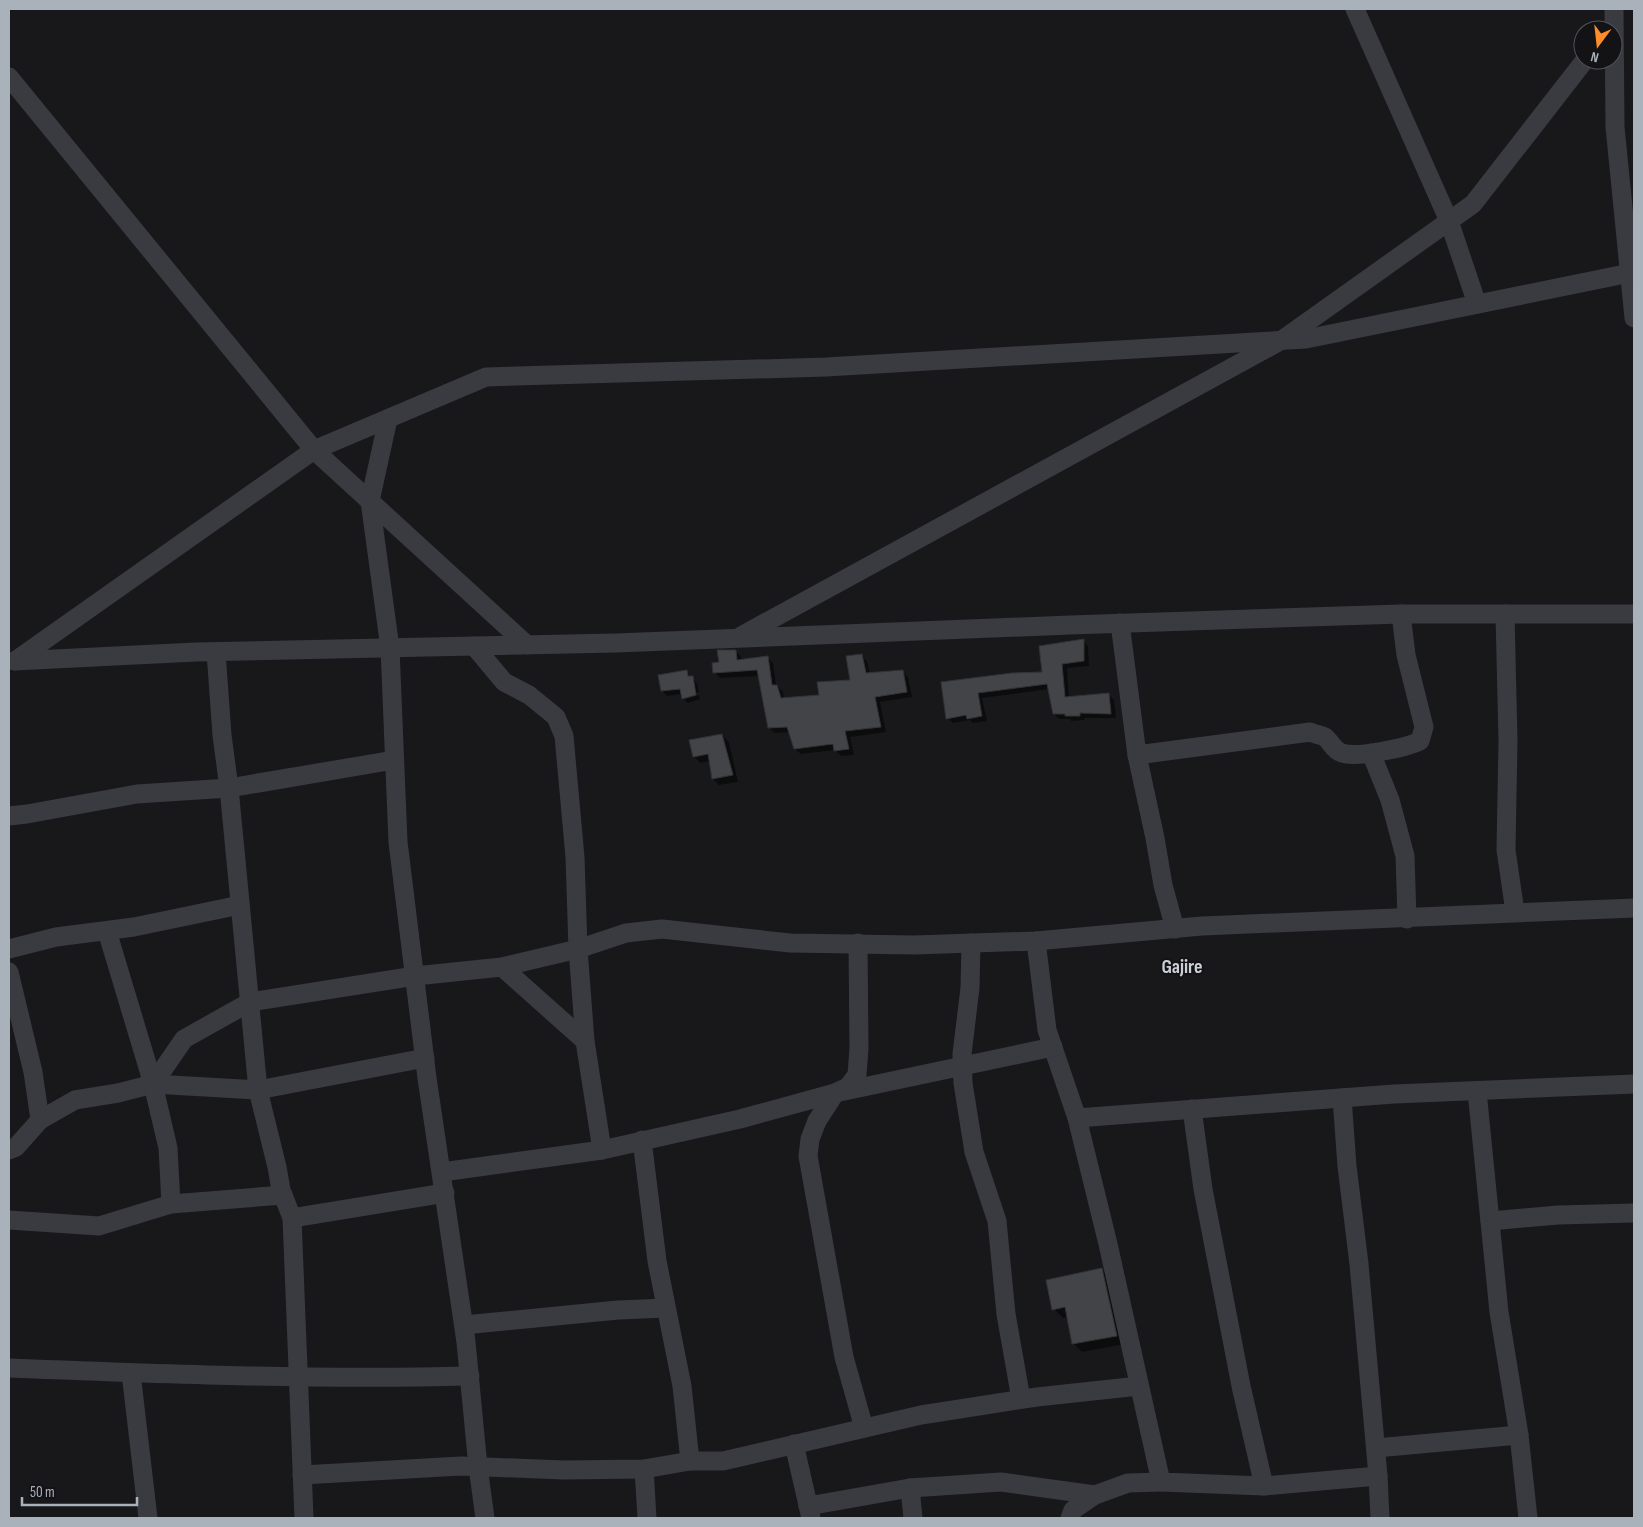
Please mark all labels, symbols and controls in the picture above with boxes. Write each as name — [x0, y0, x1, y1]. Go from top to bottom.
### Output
north arrow — [1573, 20, 1623, 70]
text: N — [1589, 48, 1601, 66]
district label: Gajire — [1161, 955, 1203, 979]
scale bar — [22, 1474, 138, 1506]
text: 50 m — [30, 1483, 55, 1502]

